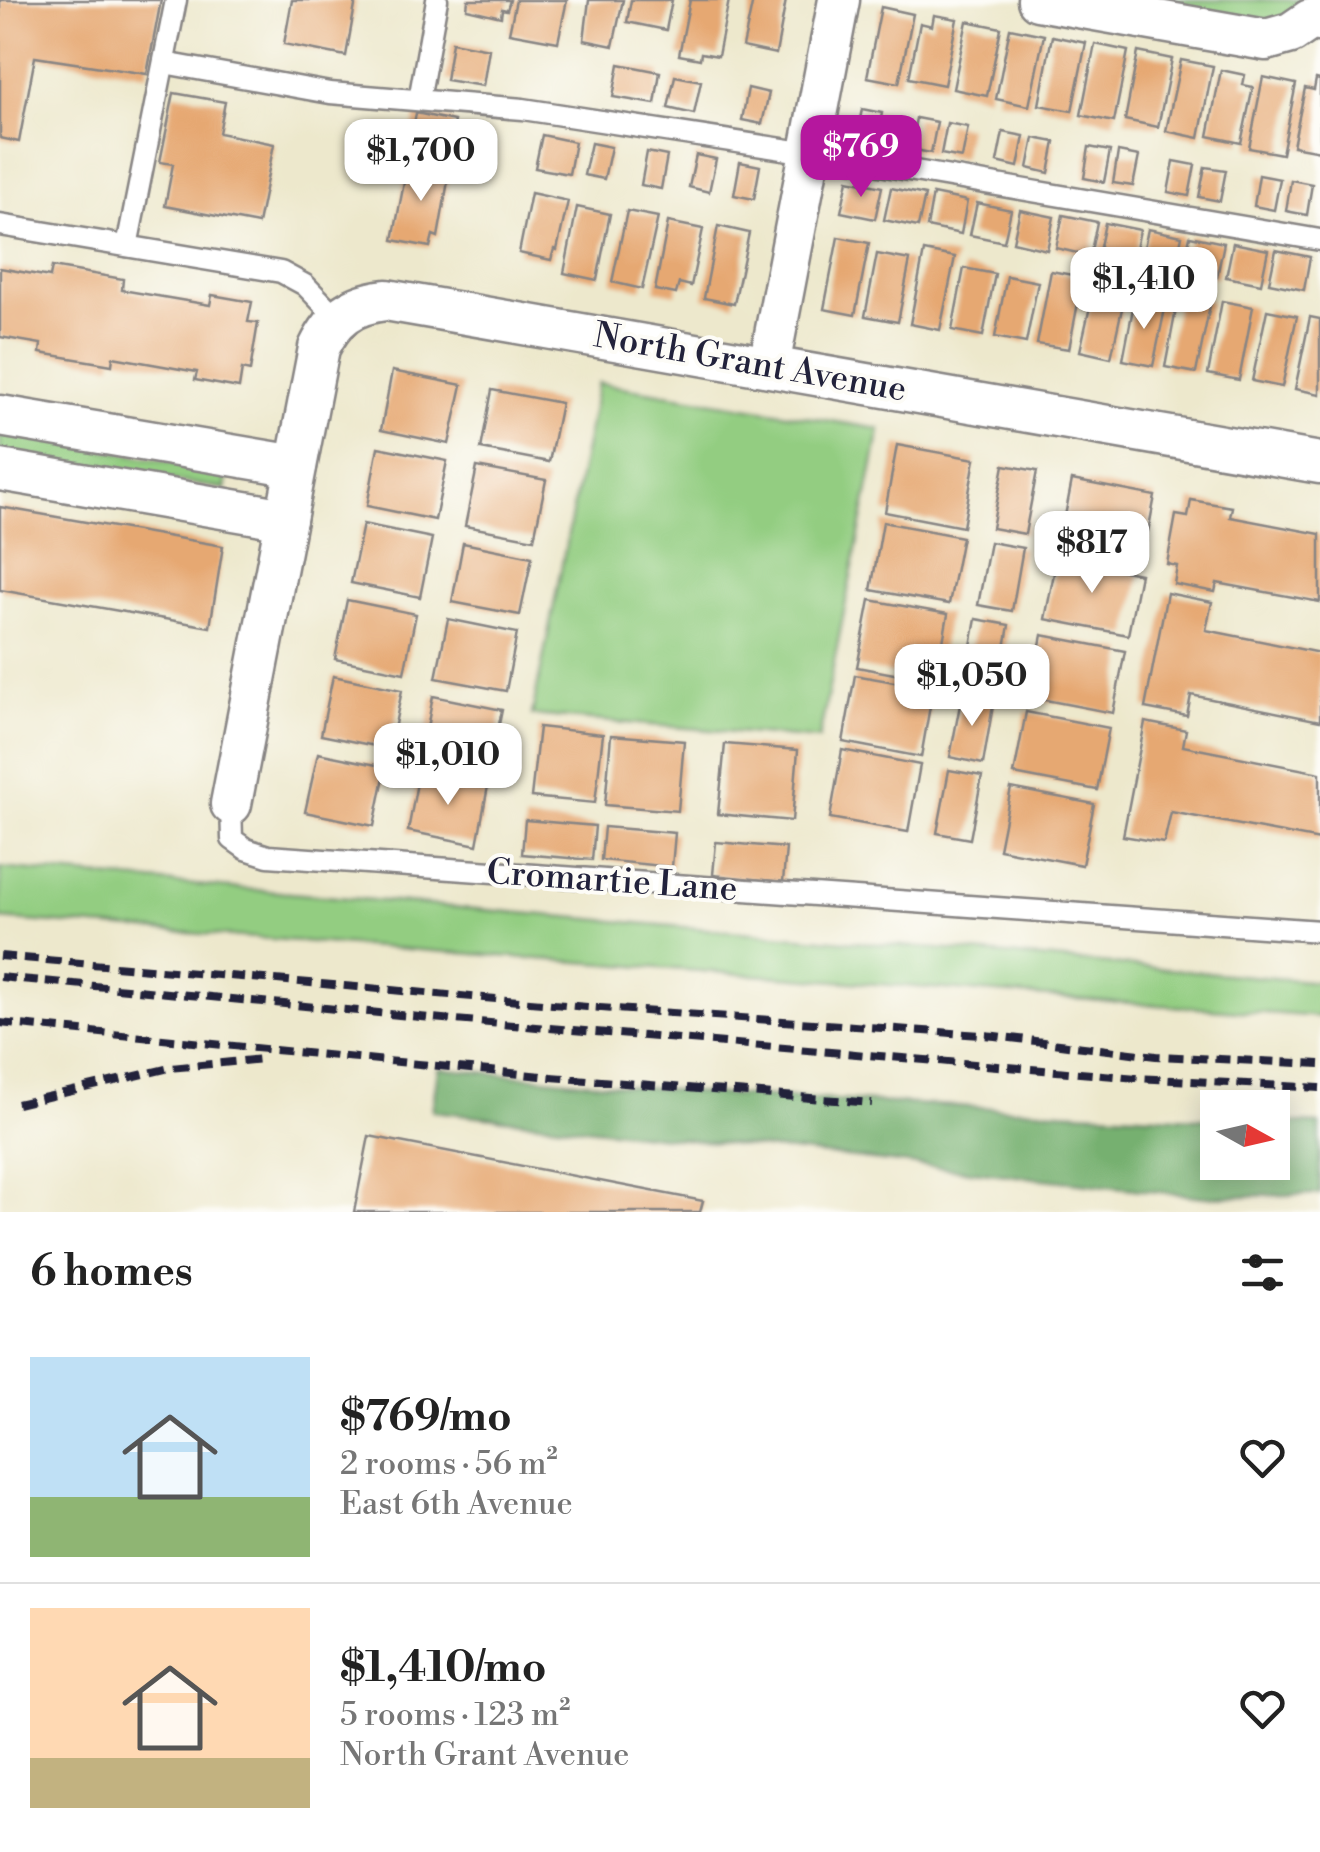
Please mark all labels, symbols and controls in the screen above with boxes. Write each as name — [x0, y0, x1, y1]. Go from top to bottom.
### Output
pin: $769 — [802, 115, 920, 200]
pin: $1,700 — [340, 119, 502, 204]
text: $769 — [823, 127, 899, 167]
text: $1,700 — [367, 131, 476, 171]
pin: $1,410 — [1063, 247, 1225, 332]
text: $1,410 — [1092, 259, 1196, 299]
street label: North Grant Avenue — [590, 314, 910, 412]
pin: $817 — [1033, 511, 1151, 596]
text: $817 — [1056, 523, 1128, 563]
pin: $1,050 — [891, 644, 1053, 729]
text: $1,050 — [917, 656, 1027, 696]
pin: $1,010 — [367, 723, 529, 808]
text: $1,010 — [396, 735, 500, 775]
street label: Cromartie Lane — [485, 851, 739, 911]
north arrow — [1200, 1090, 1290, 1180]
map controls — [1200, 1090, 1290, 1180]
icon: filters — [1235, 1245, 1290, 1300]
text: 6 homes — [30, 1246, 193, 1299]
text: $769/mo — [340, 1391, 512, 1444]
icon: home — [110, 1397, 230, 1517]
icon: heart — [1235, 1430, 1290, 1485]
text: 2 rooms · 56 m² — [340, 1444, 558, 1484]
text: East 6th Avenue — [340, 1484, 573, 1524]
text: $1,410/mo — [340, 1642, 546, 1695]
icon: home — [110, 1648, 230, 1768]
icon: heart — [1235, 1681, 1290, 1736]
text: 5 rooms · 123 m² — [340, 1695, 570, 1735]
text: North Grant Avenue — [340, 1735, 629, 1775]

